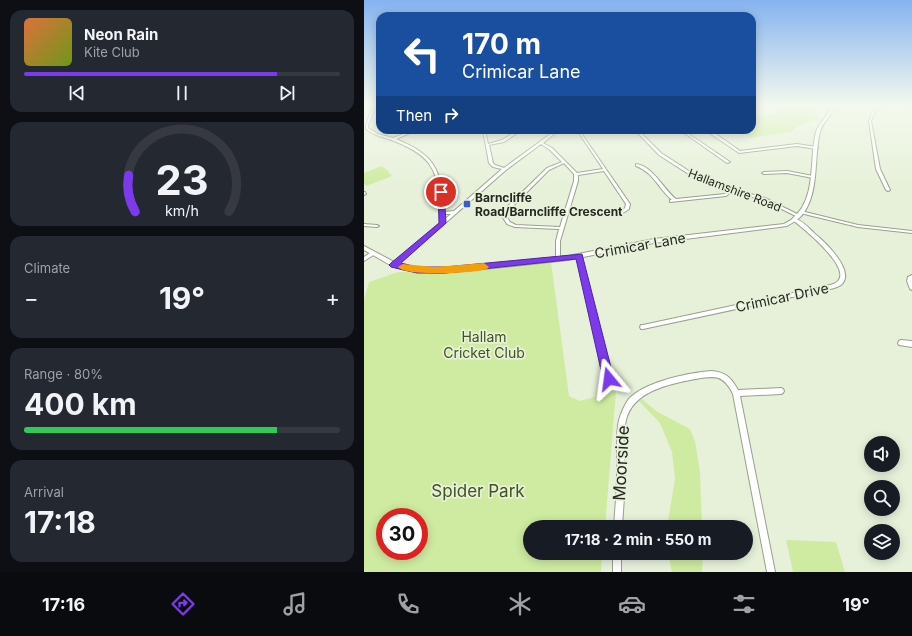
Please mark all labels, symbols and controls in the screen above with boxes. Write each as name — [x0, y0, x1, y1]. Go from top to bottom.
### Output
text: Neon Rain — [84, 25, 158, 44]
text: 170 m — [462, 27, 541, 61]
icon: left — [396, 28, 448, 80]
text: Kite Club — [84, 44, 140, 60]
text: Crimicar Lane — [462, 61, 581, 82]
icon: previous — [66, 82, 88, 104]
icon: pause — [171, 82, 193, 104]
icon: next — [276, 82, 298, 104]
icon: right — [440, 104, 462, 126]
text: Then — [396, 106, 432, 125]
text: 23 — [155, 155, 209, 205]
street label: Hallamshire Road — [686, 165, 784, 215]
pin — [424, 175, 458, 209]
icon: arrive — [430, 181, 452, 203]
place label: Barncliffe Road/Barncliffe Crescent — [475, 190, 623, 219]
marker: Barncliffe Road/Barncliffe Crescent — [462, 199, 472, 209]
text: km/h — [165, 202, 199, 219]
street label: Crimicar Lane — [593, 229, 687, 261]
text: Climate — [24, 260, 70, 276]
street label: Crimicar Drive — [734, 279, 830, 315]
text: 19° — [159, 280, 205, 316]
text: − — [24, 285, 39, 311]
text: + — [325, 285, 340, 311]
park label: Hallam Cricket Club — [443, 328, 525, 361]
position arrow — [588, 358, 630, 400]
text: Range · 80% — [24, 366, 103, 382]
text: 400 km — [24, 386, 137, 422]
street label: Moorside — [609, 425, 633, 501]
map controls — [864, 436, 900, 560]
button: sound — [864, 436, 900, 472]
button: search — [864, 480, 900, 516]
park label: Spider Park — [431, 481, 525, 501]
text: Arrival — [24, 484, 64, 500]
text: 17:18 — [24, 504, 96, 540]
speed limit sign: 30 — [376, 508, 428, 560]
button: layers — [864, 524, 900, 560]
text: 17:18 · 2 min · 550 m — [565, 530, 711, 549]
icon: directions — [169, 590, 197, 618]
icon: music — [281, 590, 309, 618]
icon: phone — [394, 590, 422, 618]
icon: climate — [506, 590, 534, 618]
icon: car — [618, 590, 646, 618]
icon: filters — [730, 590, 758, 618]
text: 17:16 — [42, 594, 85, 615]
text: 19° — [842, 594, 870, 615]

